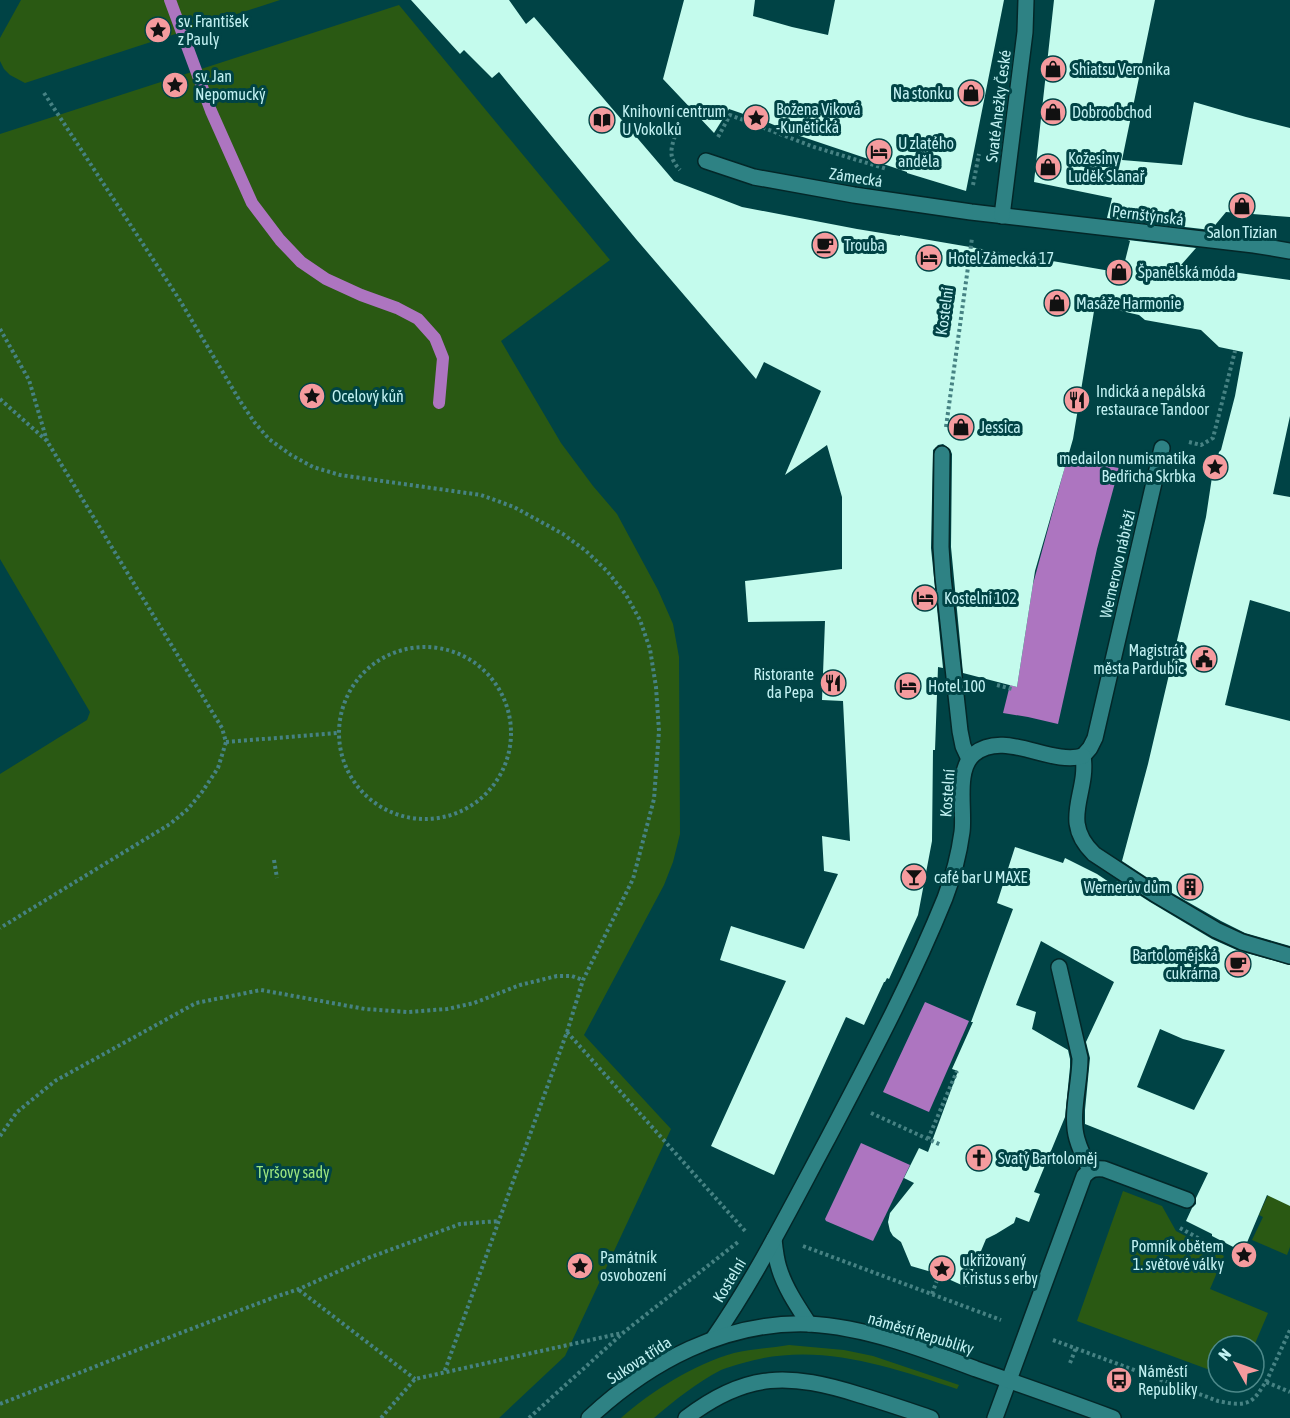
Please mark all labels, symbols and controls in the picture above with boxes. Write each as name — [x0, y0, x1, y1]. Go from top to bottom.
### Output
place label: sv. František z Pauly — [178, 12, 249, 49]
place icon: sv. František z Pauly — [143, 15, 173, 45]
street label: Svaté Anežky České — [982, 49, 1015, 163]
shop icon: Shiatsu Veronika — [1038, 54, 1068, 84]
place label: Shiatsu Veronika — [1072, 60, 1171, 78]
place label: sv. Jan Nepomucký — [195, 67, 266, 104]
place icon: sv. Jan Nepomucký — [160, 70, 190, 100]
shop icon: Na stonku — [956, 78, 986, 108]
place label: Na stonku — [893, 84, 952, 102]
shop icon: Dobroobchod — [1038, 97, 1068, 127]
place label: Božena Viková -Kunětická — [776, 100, 861, 136]
place label: Knihovní centrum U Vokolků — [622, 102, 726, 138]
place icon: Božena Viková -Kunětická — [741, 103, 771, 133]
place label: Dobroobchod — [1072, 103, 1152, 121]
library icon: Knihovní centrum U Vokolků — [587, 105, 617, 135]
place label: U zlatého anděla — [898, 134, 954, 170]
hotel icon: U zlatého anděla — [864, 137, 894, 167]
place label: Kožesiny Luděk Slanař — [1068, 149, 1145, 185]
shop icon: Kožesiny Luděk Slanař — [1033, 152, 1063, 182]
street label: Zámecká — [828, 164, 884, 190]
shop icon: Salon Tizian — [1227, 191, 1257, 221]
street label: Pernštýnská — [1111, 202, 1185, 229]
place label: Salon Tizian — [1207, 223, 1277, 241]
cafe icon: Trouba — [810, 230, 840, 260]
place label: Trouba — [844, 236, 885, 254]
hotel icon: Hotel Zámecká 17 — [914, 243, 944, 273]
place label: Hotel Zámecká 17 — [948, 249, 1054, 267]
shop icon: Španělská móda — [1104, 257, 1134, 287]
place label: Španělská móda — [1138, 263, 1235, 282]
street label: Kostelní — [932, 286, 956, 336]
shop icon: Masáže Harmonie — [1042, 288, 1072, 318]
place label: Masáže Harmonie — [1076, 294, 1182, 312]
place icon: Ocelový kůň — [297, 381, 327, 411]
place label: Indická a nepálská restaurace Tandoor — [1096, 382, 1209, 418]
restaurant icon: Indická a nepálská restaurace Tandoor — [1062, 385, 1092, 415]
place label: Ocelový kůň — [332, 387, 404, 406]
shop icon: Jessica — [946, 412, 976, 442]
place label: Jessica — [980, 418, 1021, 436]
place label: medailon numismatika Bedřicha Skrbka — [1059, 449, 1196, 485]
place icon: medailon numismatika Bedřicha Skrbka — [1200, 452, 1230, 482]
street label: Wernerovo nábřeží — [1096, 508, 1138, 620]
hotel icon: Kostelní 102 — [910, 583, 940, 613]
place label: Kostelní 102 — [944, 589, 1017, 607]
place label: Magistrát města Pardubic — [1093, 641, 1184, 677]
public building icon: Magistrát města Pardubic — [1189, 644, 1219, 674]
place label: Ristorante da Pepa — [753, 665, 814, 702]
restaurant icon: Ristorante da Pepa — [818, 668, 848, 698]
hotel icon: Hotel 100 — [893, 671, 923, 701]
place label: Hotel 100 — [928, 677, 986, 695]
street label: Kostelní — [936, 768, 958, 818]
bar icon: café bar U MAXE — [899, 862, 929, 892]
place label: café bar U MAXE — [934, 868, 1028, 886]
building icon: Wernerův dům — [1175, 872, 1205, 902]
place label: Wernerův dům — [1084, 878, 1170, 896]
place label: Bartolomějská cukrárna — [1132, 946, 1218, 982]
cafe icon: Bartolomějská cukrárna — [1223, 949, 1253, 979]
church icon: Svatý Bartoloměj — [964, 1143, 994, 1173]
place label: Svatý Bartoloměj — [998, 1149, 1097, 1168]
park label: Tyršovy sady — [256, 1163, 330, 1182]
place label: Pomník obětem 1. světové války — [1131, 1237, 1224, 1274]
place icon: Pomník obětem 1. světové války — [1229, 1240, 1259, 1270]
place label: Památník osvobození — [600, 1248, 667, 1284]
place icon: Památník osvobození — [565, 1251, 595, 1281]
place label: ukřižovaný Kristus s erby — [962, 1251, 1038, 1288]
street label: Kostelní — [709, 1254, 749, 1305]
place icon: ukřižovaný Kristus s erby — [927, 1254, 957, 1284]
street label: náměstí Republiky — [866, 1308, 977, 1359]
street label: Sukova třída — [604, 1333, 674, 1387]
north arrow — [1206, 1334, 1266, 1394]
text: N — [1215, 1345, 1234, 1364]
place label: Náměstí Republiky — [1138, 1362, 1198, 1399]
bus stop icon: Náměstí Republiky — [1104, 1365, 1134, 1395]

